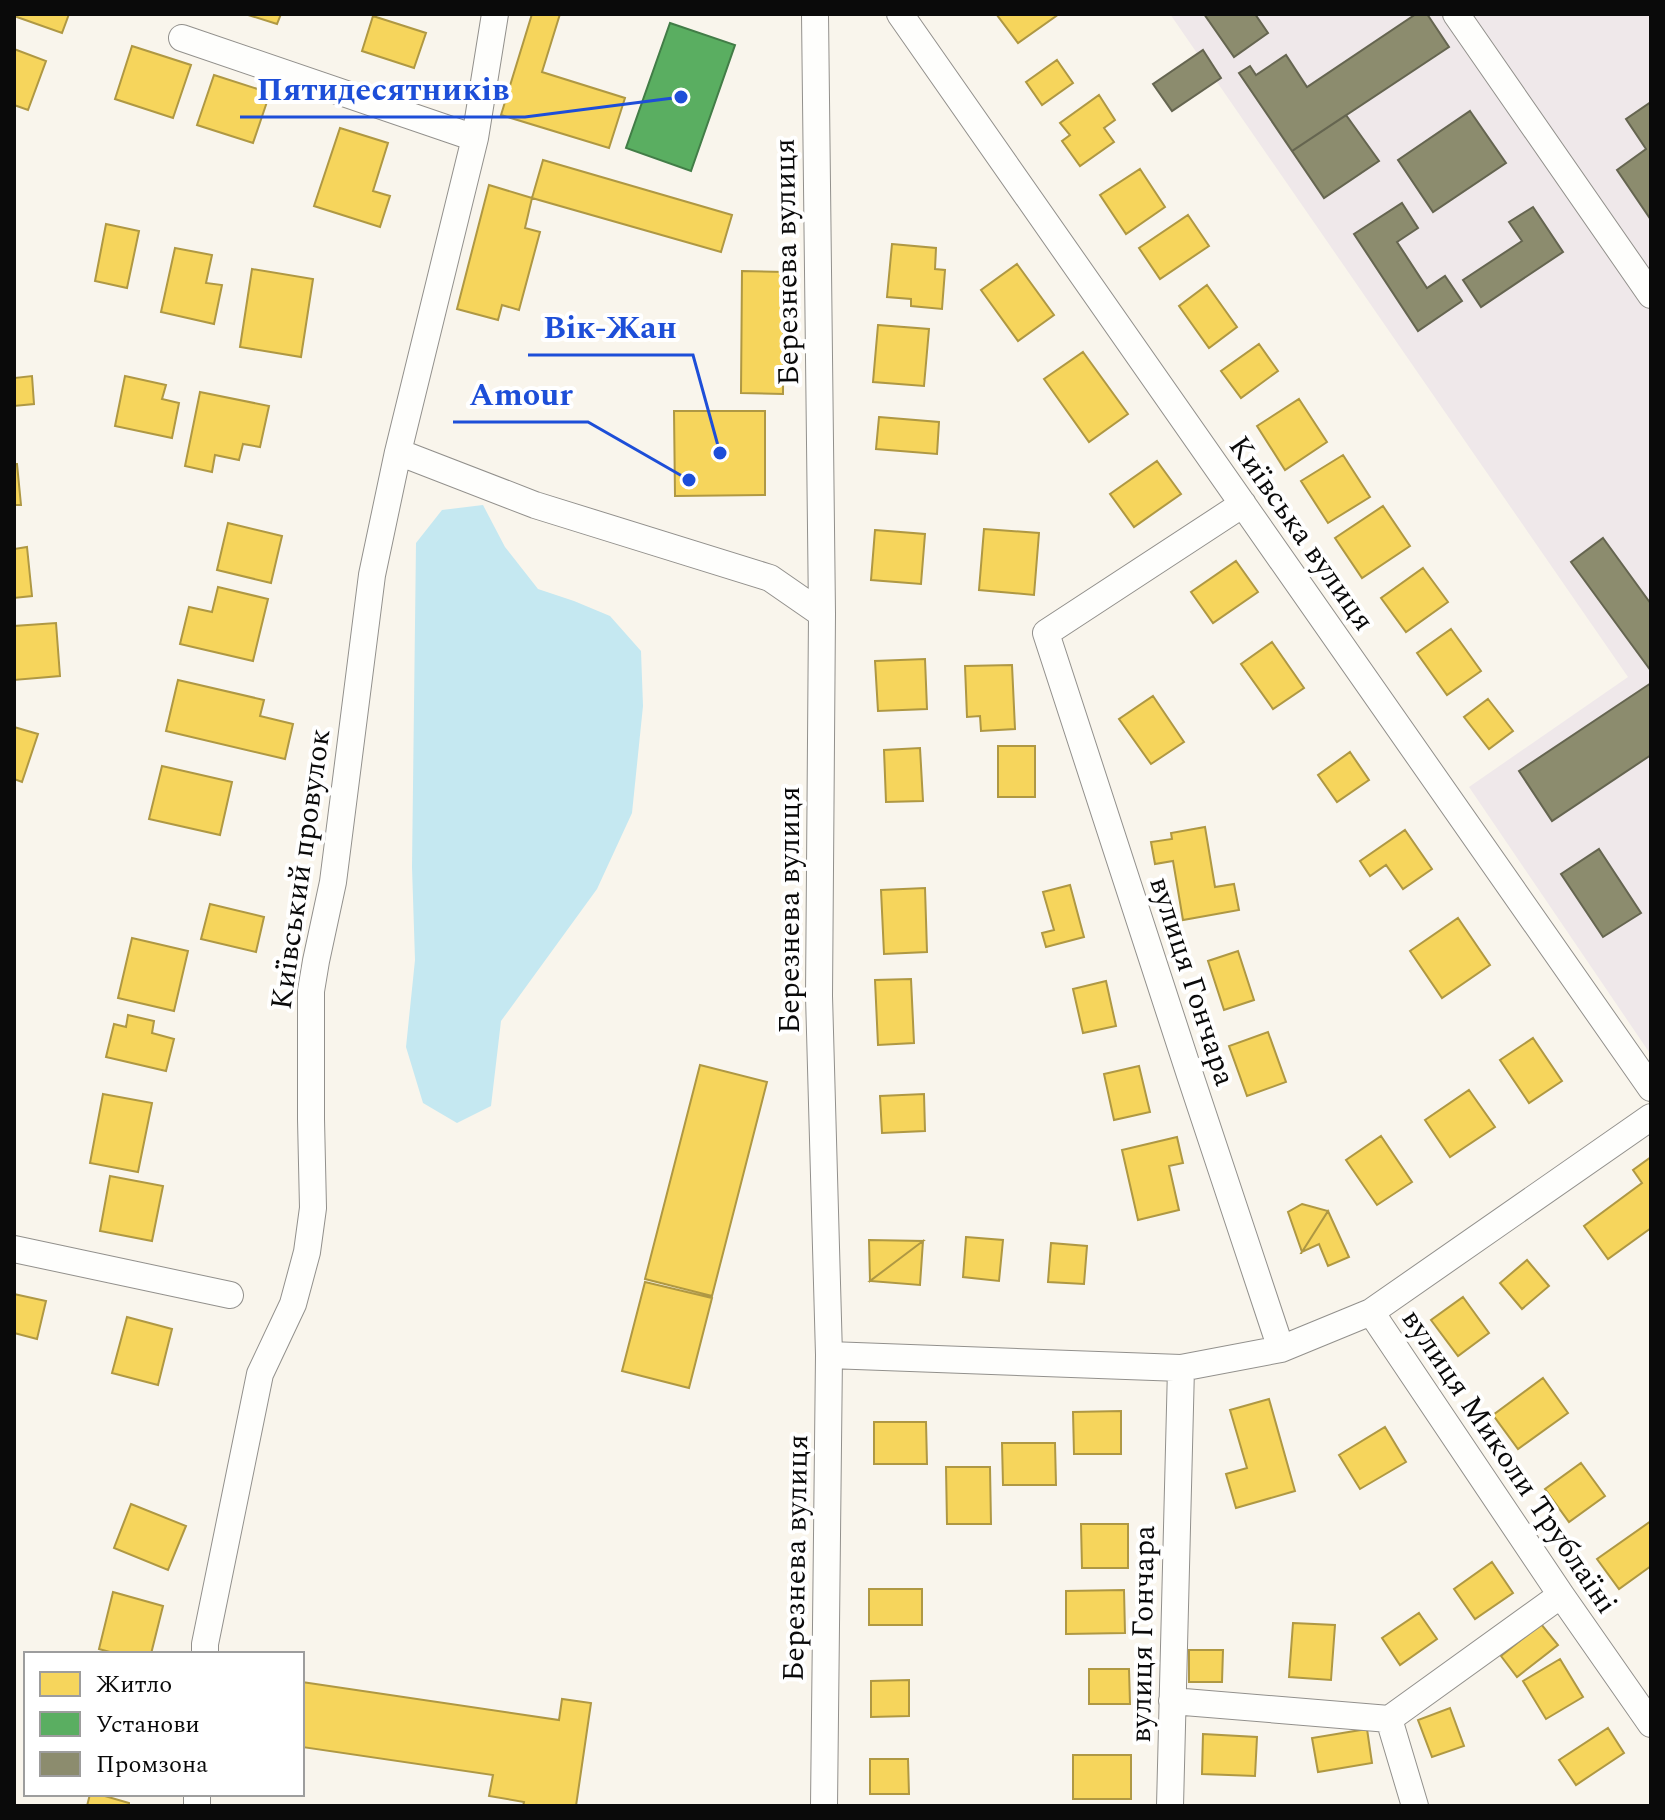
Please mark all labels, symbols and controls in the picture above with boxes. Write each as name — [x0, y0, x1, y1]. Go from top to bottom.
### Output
callout: Пятидесятників — [240, 61, 525, 117]
text: Пятидесятників — [257, 66, 509, 115]
street label: Березнева вулиця — [762, 138, 812, 386]
callout: Вік-Жан — [528, 299, 693, 355]
text: Вік-Жан — [543, 304, 677, 353]
callout: Amour — [453, 366, 588, 422]
text: Amour — [469, 371, 573, 420]
street label: Київська вулиця — [1217, 426, 1386, 641]
street label: Київський провулок — [258, 726, 343, 1013]
street label: Березнева вулиця — [767, 786, 813, 1034]
street label: вулиця Гончара — [1137, 871, 1248, 1092]
street label: вулиця Миколи Трублаїні — [1389, 1300, 1629, 1624]
street label: Березнева вулиця — [771, 1434, 821, 1682]
street label: вулиця Гончара — [1118, 1524, 1168, 1743]
legend — [24, 1652, 304, 1796]
text: Житло — [96, 1667, 172, 1703]
text: Установи — [96, 1707, 200, 1743]
text: Промзона — [96, 1747, 208, 1783]

